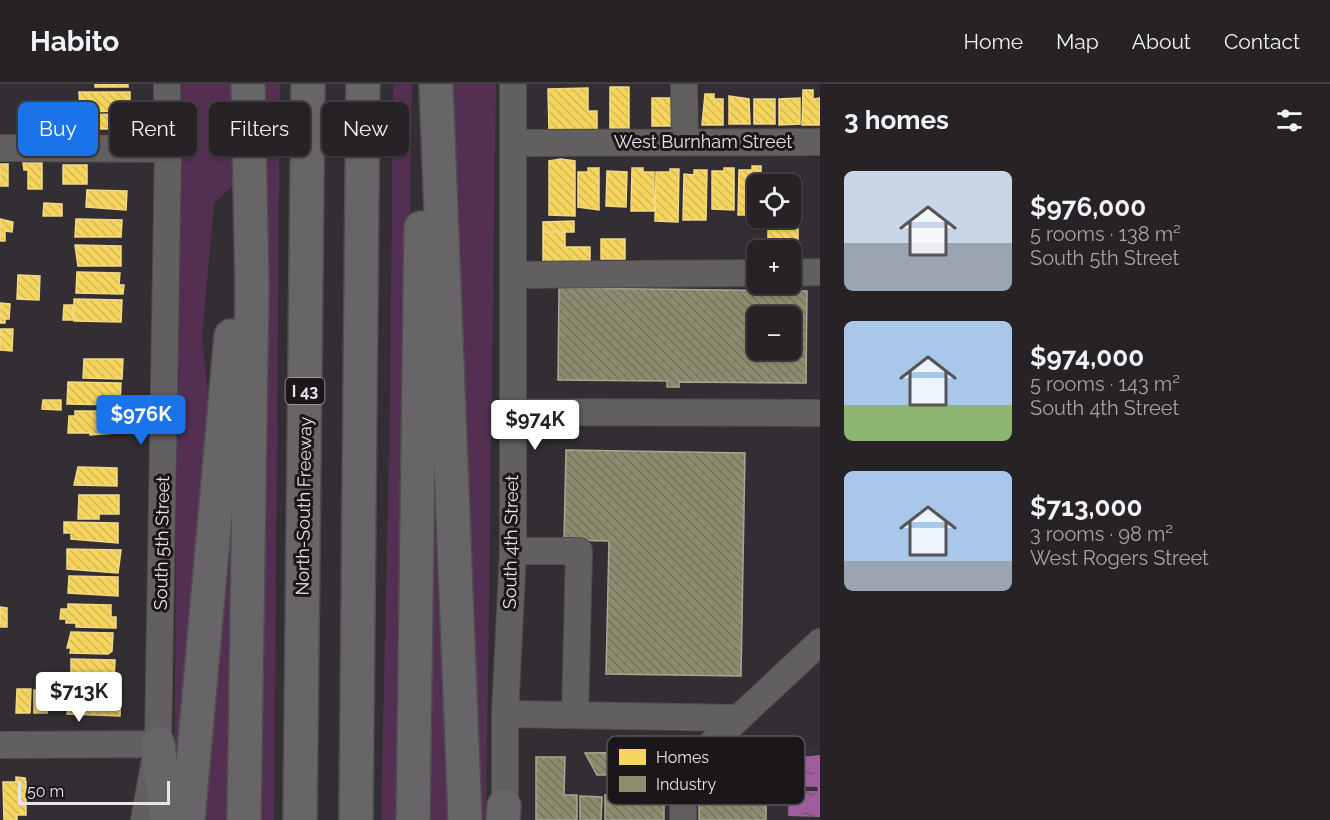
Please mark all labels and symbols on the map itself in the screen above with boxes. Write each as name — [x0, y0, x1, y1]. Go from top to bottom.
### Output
street label: West Burnham Street — [614, 131, 792, 152]
road number: I 43 — [286, 378, 324, 404]
pin: $976K — [99, 395, 183, 446]
pin: $974K — [493, 400, 577, 451]
street label: North-South Freeway — [291, 416, 316, 596]
street label: South 4th Street — [499, 475, 522, 609]
street label: South 5th Street — [150, 476, 173, 610]
pin: $713K — [37, 672, 121, 723]
legend — [607, 736, 805, 805]
text: Homes — [656, 748, 709, 767]
text: Industry — [656, 775, 716, 794]
scale bar — [18, 778, 170, 806]

